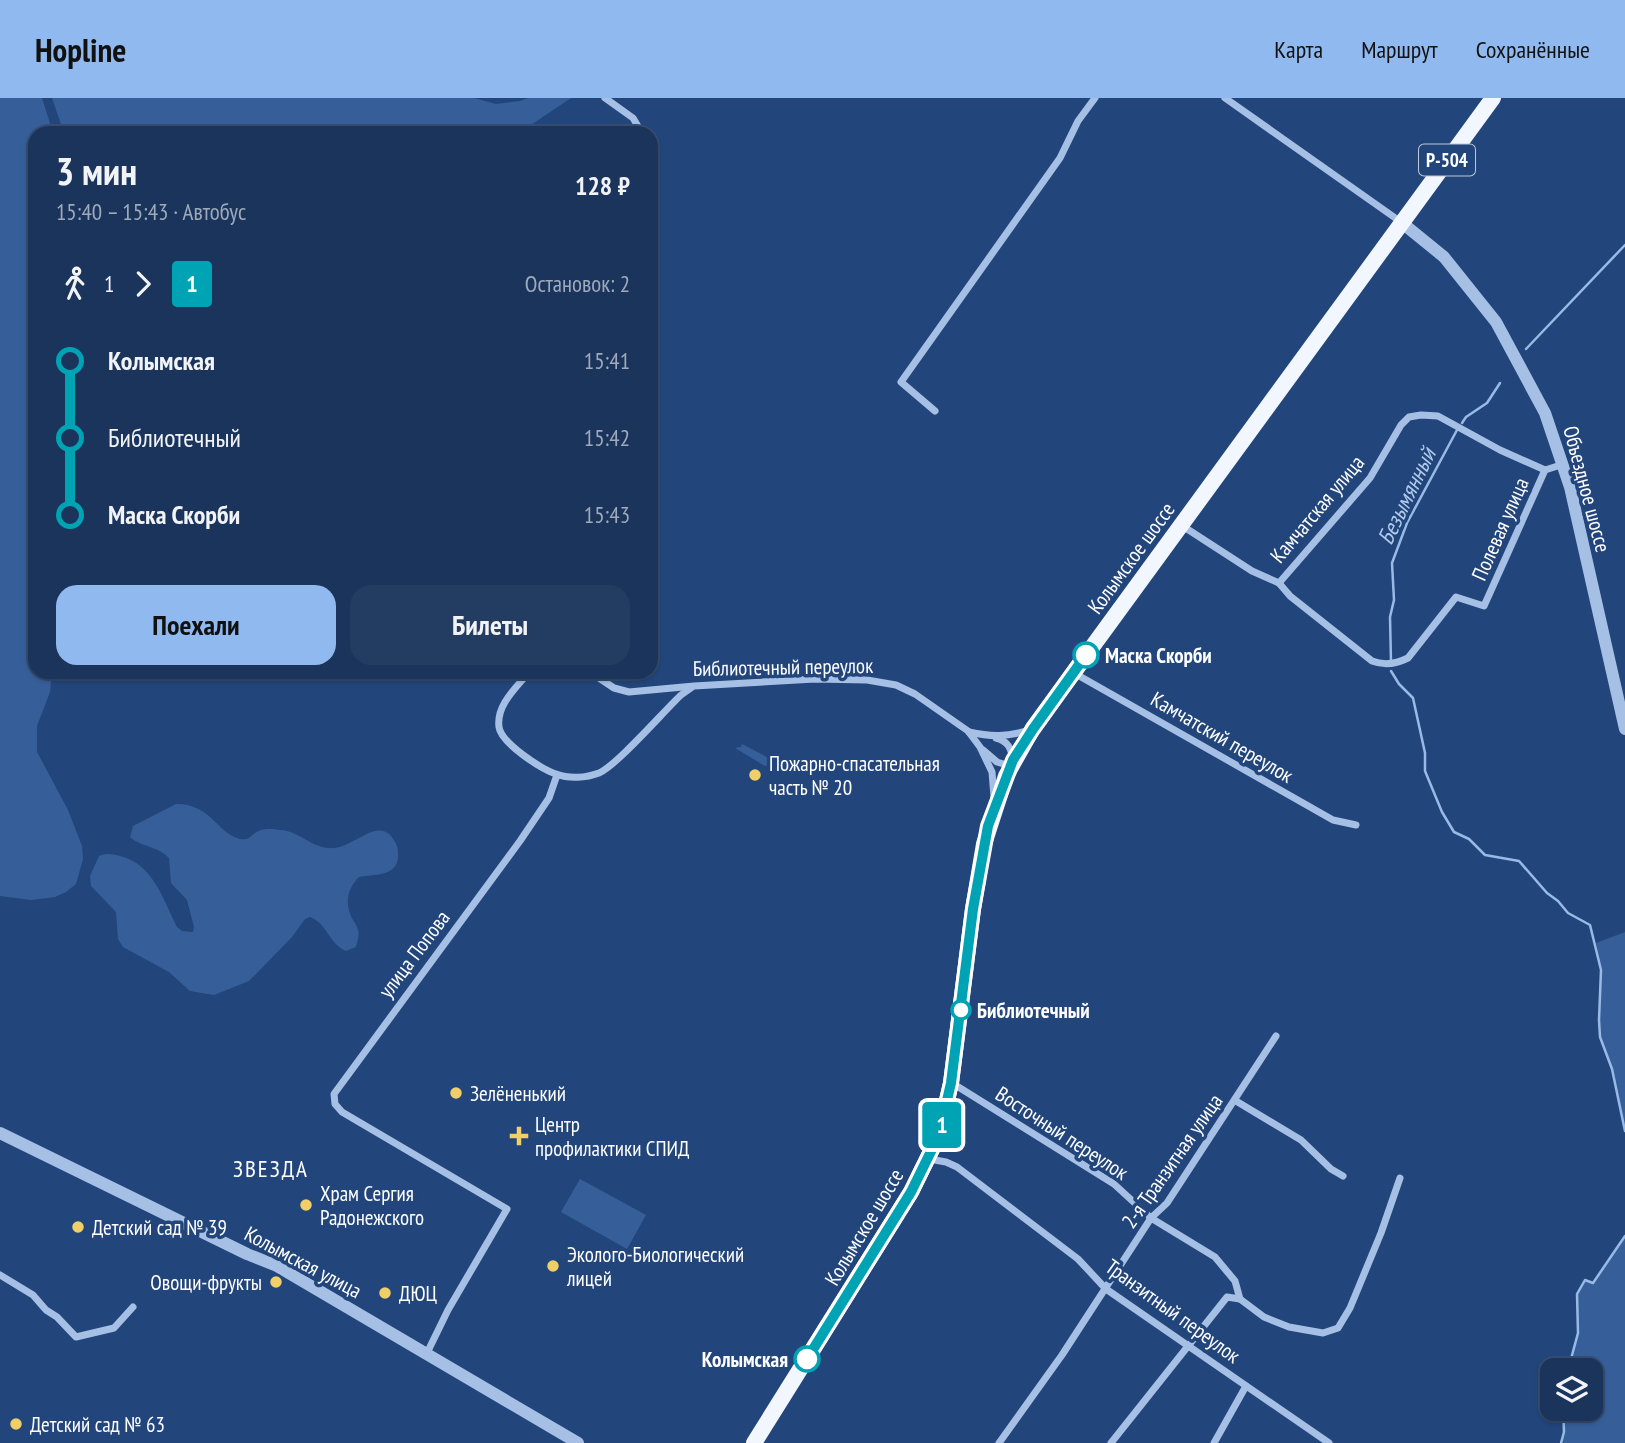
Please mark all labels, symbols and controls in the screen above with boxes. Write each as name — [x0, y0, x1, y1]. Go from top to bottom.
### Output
text: Hopline — [35, 28, 126, 71]
text: Карта — [1274, 34, 1323, 65]
text: Маршрут — [1361, 34, 1438, 65]
text: Сохранённые — [1476, 34, 1590, 65]
road number: Р-504 — [1419, 144, 1475, 176]
text: 3 мин — [56, 146, 137, 195]
text: 128 ₽ — [575, 169, 630, 202]
text: 15:40 – 15:43 · Автобус — [56, 197, 246, 226]
icon: walk — [56, 265, 94, 303]
icon: forward — [124, 265, 162, 303]
text: 1 — [186, 268, 198, 299]
text: 1 — [104, 269, 114, 298]
text: Остановок: 2 — [525, 269, 630, 298]
text: Колымская — [108, 344, 215, 377]
text: 15:41 — [584, 346, 630, 375]
text: Библиотечный — [108, 421, 241, 454]
text: 15:42 — [584, 423, 630, 452]
street label: Объездное шоссе — [1557, 423, 1617, 555]
water label: Безымянный — [1370, 441, 1443, 549]
street label: Камчатская улица — [1264, 450, 1370, 568]
street label: Полевая улица — [1465, 473, 1535, 585]
street label: Колымское шоссе — [1081, 497, 1181, 619]
text: Маска Скорби — [108, 498, 240, 531]
text: 15:43 — [584, 500, 630, 529]
button: Поехали — [56, 585, 336, 665]
button: Билеты — [350, 585, 630, 665]
marker: Маска Скорби — [1073, 642, 1099, 668]
place label: Маска Скорби — [1105, 642, 1212, 669]
street label: Библиотечный переулок — [693, 652, 873, 682]
street label: Камчатский переулок — [1146, 685, 1298, 789]
place label: Пожарно-спасательная часть № 20 — [769, 750, 940, 801]
marker: Пожарно-спасательная часть № 20 — [747, 767, 763, 783]
street label: улица Попова — [372, 905, 456, 1003]
place label: Библиотечный — [977, 997, 1090, 1024]
marker: Библиотечный — [951, 1000, 971, 1020]
place label: Зелёненький — [470, 1080, 566, 1107]
street label: Восточный переулок — [991, 1080, 1133, 1186]
marker: Зелёненький — [448, 1085, 464, 1101]
street label: 2-я Транзитная улица — [1116, 1088, 1228, 1234]
line badge: 1 — [919, 1102, 965, 1148]
text: 1 — [936, 1109, 948, 1140]
place label: Центр профилактики СПИД — [535, 1111, 689, 1162]
marker: Центр профилактики СПИД — [509, 1126, 529, 1146]
district label: ЗВЕЗДА — [233, 1154, 309, 1183]
street label: Колымское шоссе — [819, 1164, 909, 1290]
place label: Храм Сергия Радонежского — [320, 1180, 424, 1231]
marker: Храм Сергия Радонежского — [298, 1197, 314, 1213]
place label: Детский сад № 39 — [92, 1214, 227, 1241]
marker: Детский сад № 39 — [70, 1219, 86, 1235]
street label: Колымская улица — [240, 1220, 366, 1304]
place label: Эколого-Биологический лицей — [566, 1241, 744, 1292]
street label: Транзитный переулок — [1100, 1253, 1246, 1369]
marker: Эколого-Биологический лицей — [545, 1258, 561, 1274]
place label: Овощи-фрукты — [150, 1269, 262, 1296]
marker: Овощи-фрукты — [268, 1274, 284, 1290]
place label: ДЮЦ — [399, 1280, 437, 1307]
marker: ДЮЦ — [377, 1285, 393, 1301]
place label: Колымская — [702, 1346, 788, 1373]
marker: Колымская — [794, 1346, 820, 1372]
map controls — [1540, 1358, 1603, 1421]
button: layers — [1540, 1358, 1603, 1421]
place label: Детский сад № 63 — [30, 1411, 165, 1438]
marker: Детский сад № 63 — [8, 1416, 24, 1432]

